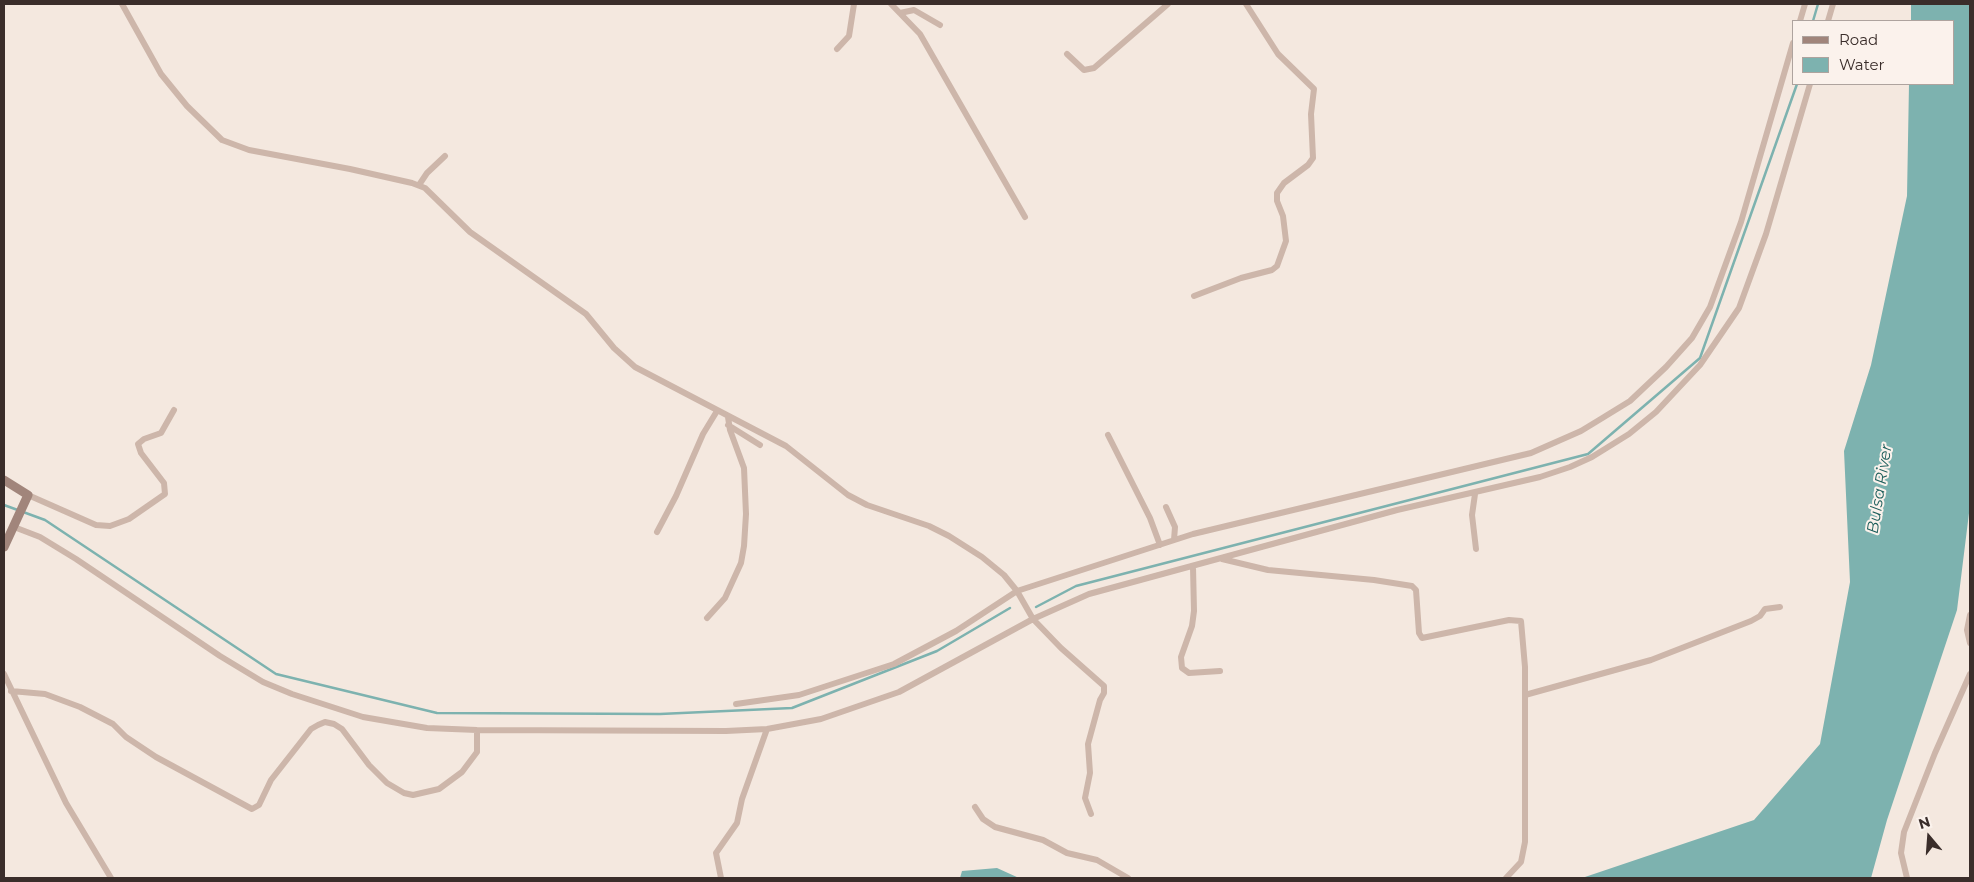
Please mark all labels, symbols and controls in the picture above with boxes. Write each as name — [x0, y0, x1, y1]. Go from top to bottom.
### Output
legend — [1792, 20, 1954, 85]
text: Road — [1839, 30, 1878, 49]
text: Water — [1839, 55, 1885, 74]
water label: Bulsa River — [1863, 443, 1897, 535]
north arrow — [1904, 812, 1954, 862]
text: N — [1916, 812, 1933, 833]

